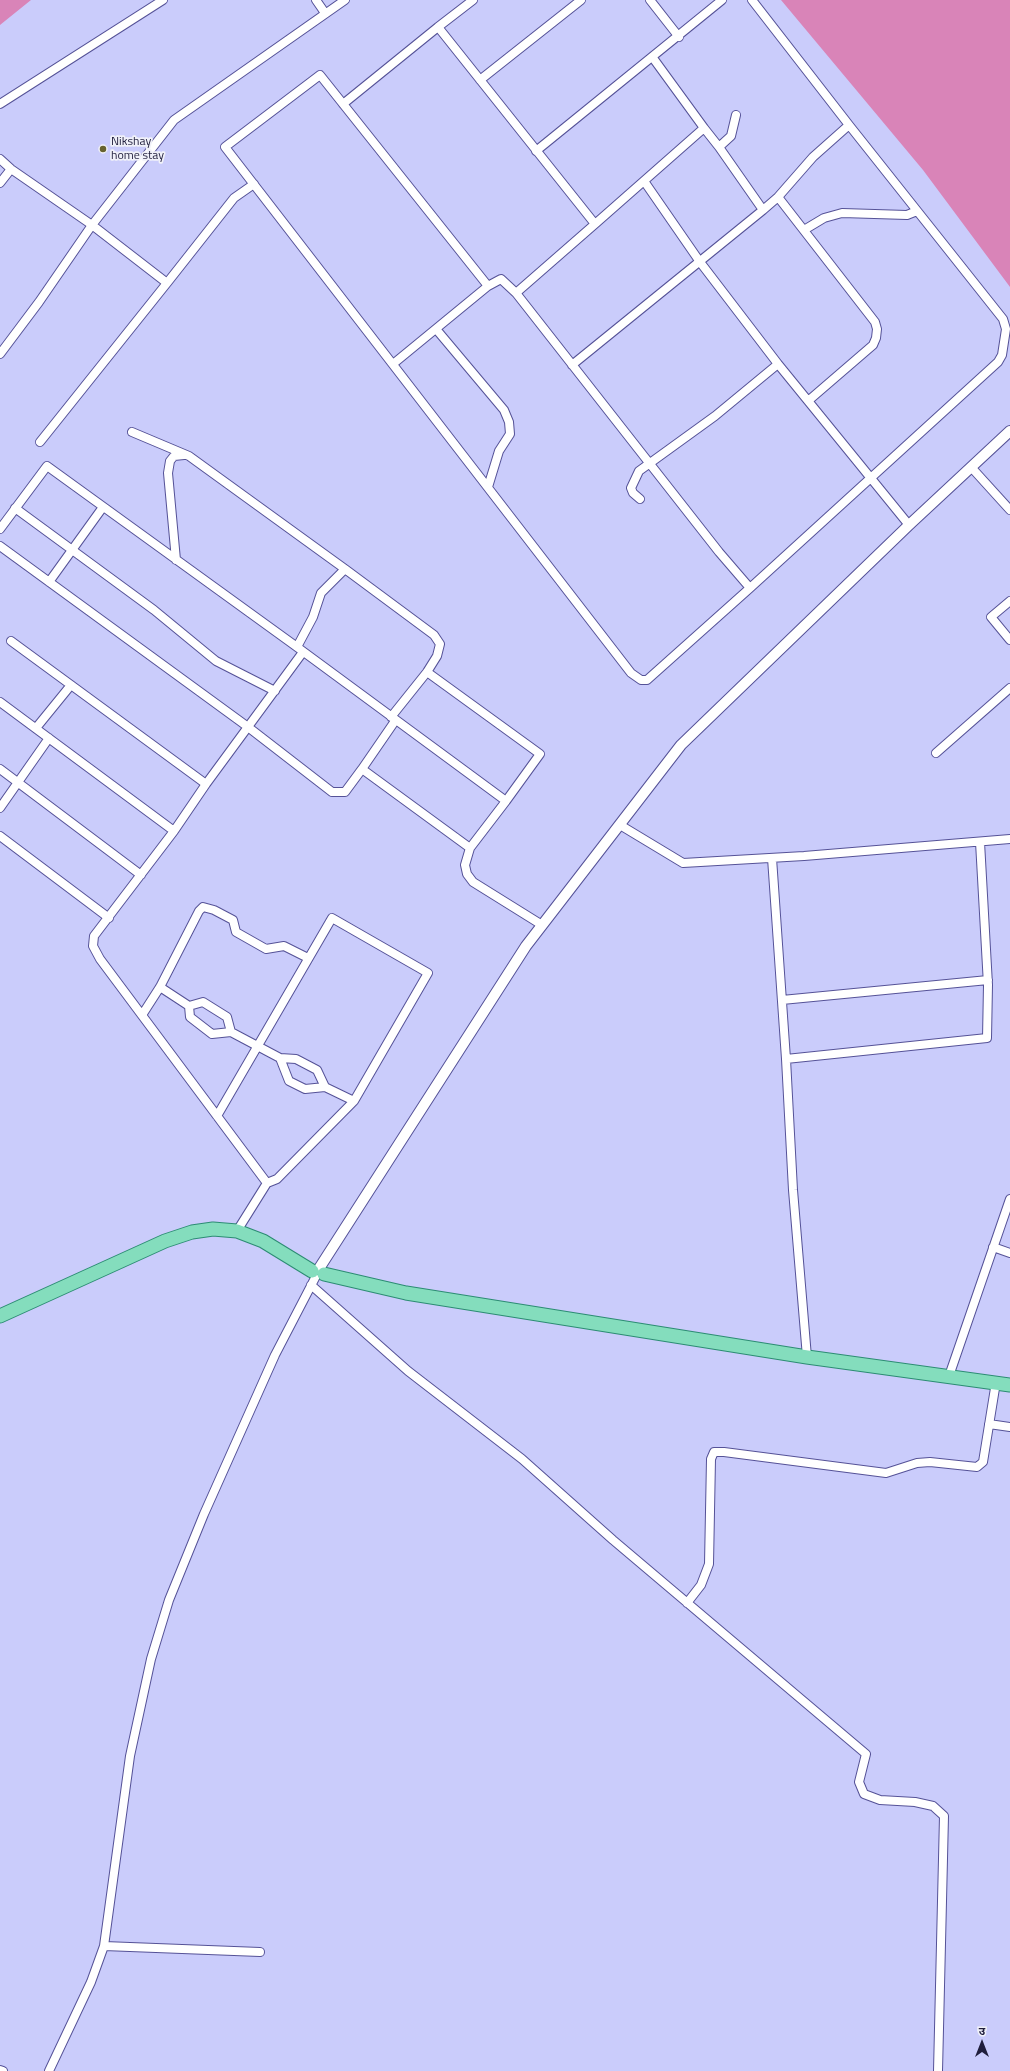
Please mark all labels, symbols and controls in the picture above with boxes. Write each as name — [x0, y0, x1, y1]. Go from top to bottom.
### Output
place label: Nikshay home stay — [111, 135, 164, 163]
marker: Nikshay home stay — [98, 144, 108, 154]
north arrow — [962, 2023, 1002, 2063]
text: उ — [979, 2023, 985, 2039]

